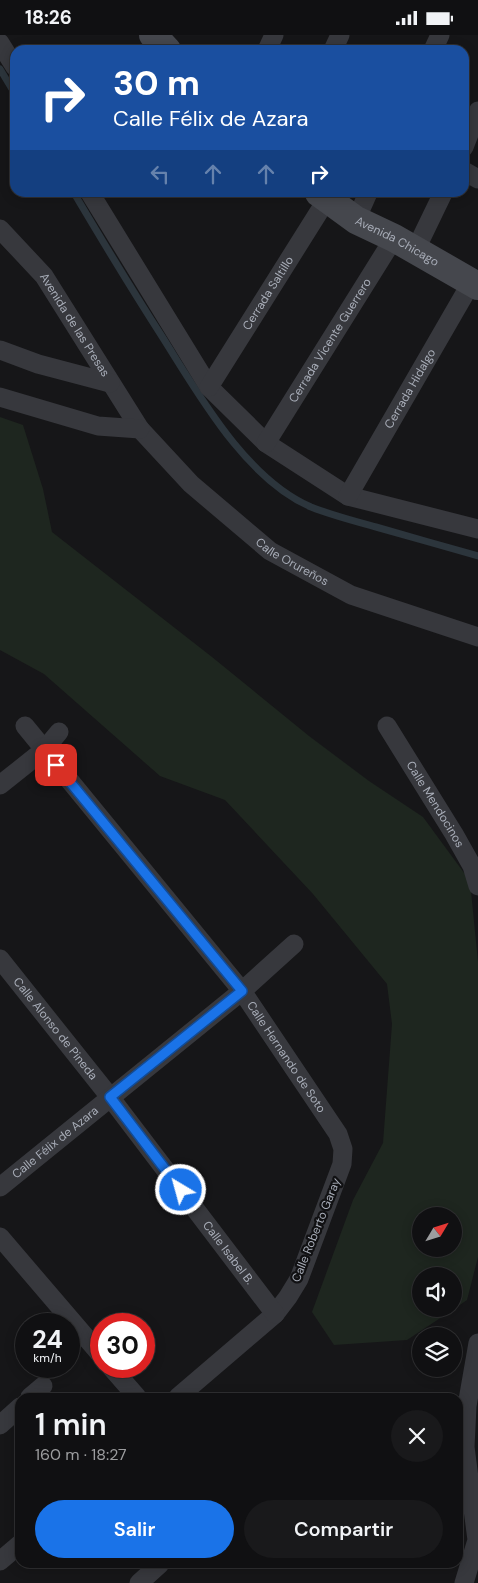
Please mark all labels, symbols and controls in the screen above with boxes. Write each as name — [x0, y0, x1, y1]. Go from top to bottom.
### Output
text: 18:26 — [25, 5, 72, 30]
text: 30 m — [113, 60, 200, 106]
icon: right — [30, 65, 95, 130]
text: Calle Félix de Azara — [113, 104, 309, 133]
icon: left — [146, 160, 174, 188]
icon: ahead — [199, 160, 227, 188]
icon: ahead — [252, 160, 280, 188]
icon: right — [305, 160, 333, 188]
street label: Avenida Chicago — [352, 213, 442, 270]
street label: Cerrada Saltillo — [239, 253, 297, 333]
street label: Avenida de las Presas — [36, 270, 113, 380]
street label: Cerrada Vicente Guerrero — [285, 275, 375, 406]
street label: Cerrada Hidalgo — [381, 346, 439, 431]
street label: Calle Orureños — [252, 534, 331, 589]
pin — [35, 744, 77, 786]
icon: arrive — [42, 751, 70, 779]
street label: Calle Mendocinos — [403, 758, 468, 850]
street label: Calle Alonso de Pineda — [10, 974, 101, 1083]
street label: Calle Hernando de Soto — [243, 998, 330, 1116]
street label: Calle Félix de Azara — [9, 1102, 102, 1182]
position arrow — [154, 1163, 206, 1215]
street label: Calle Roberto Garay — [288, 1175, 344, 1284]
north arrow — [412, 1207, 462, 1257]
map controls — [412, 1207, 462, 1377]
street label: Calle Isabel B. — [199, 1218, 258, 1288]
button: sound — [412, 1267, 462, 1317]
speed limit sign: 30 — [90, 1313, 155, 1378]
text: 24 — [32, 1323, 63, 1356]
button: layers — [412, 1327, 462, 1377]
text: km/h — [33, 1350, 62, 1366]
text: 1 min — [35, 1405, 107, 1444]
button: close — [391, 1410, 443, 1462]
text: 160 m · 18:27 — [35, 1444, 127, 1465]
button: Salir — [35, 1500, 234, 1558]
button: Compartir — [244, 1500, 443, 1558]

